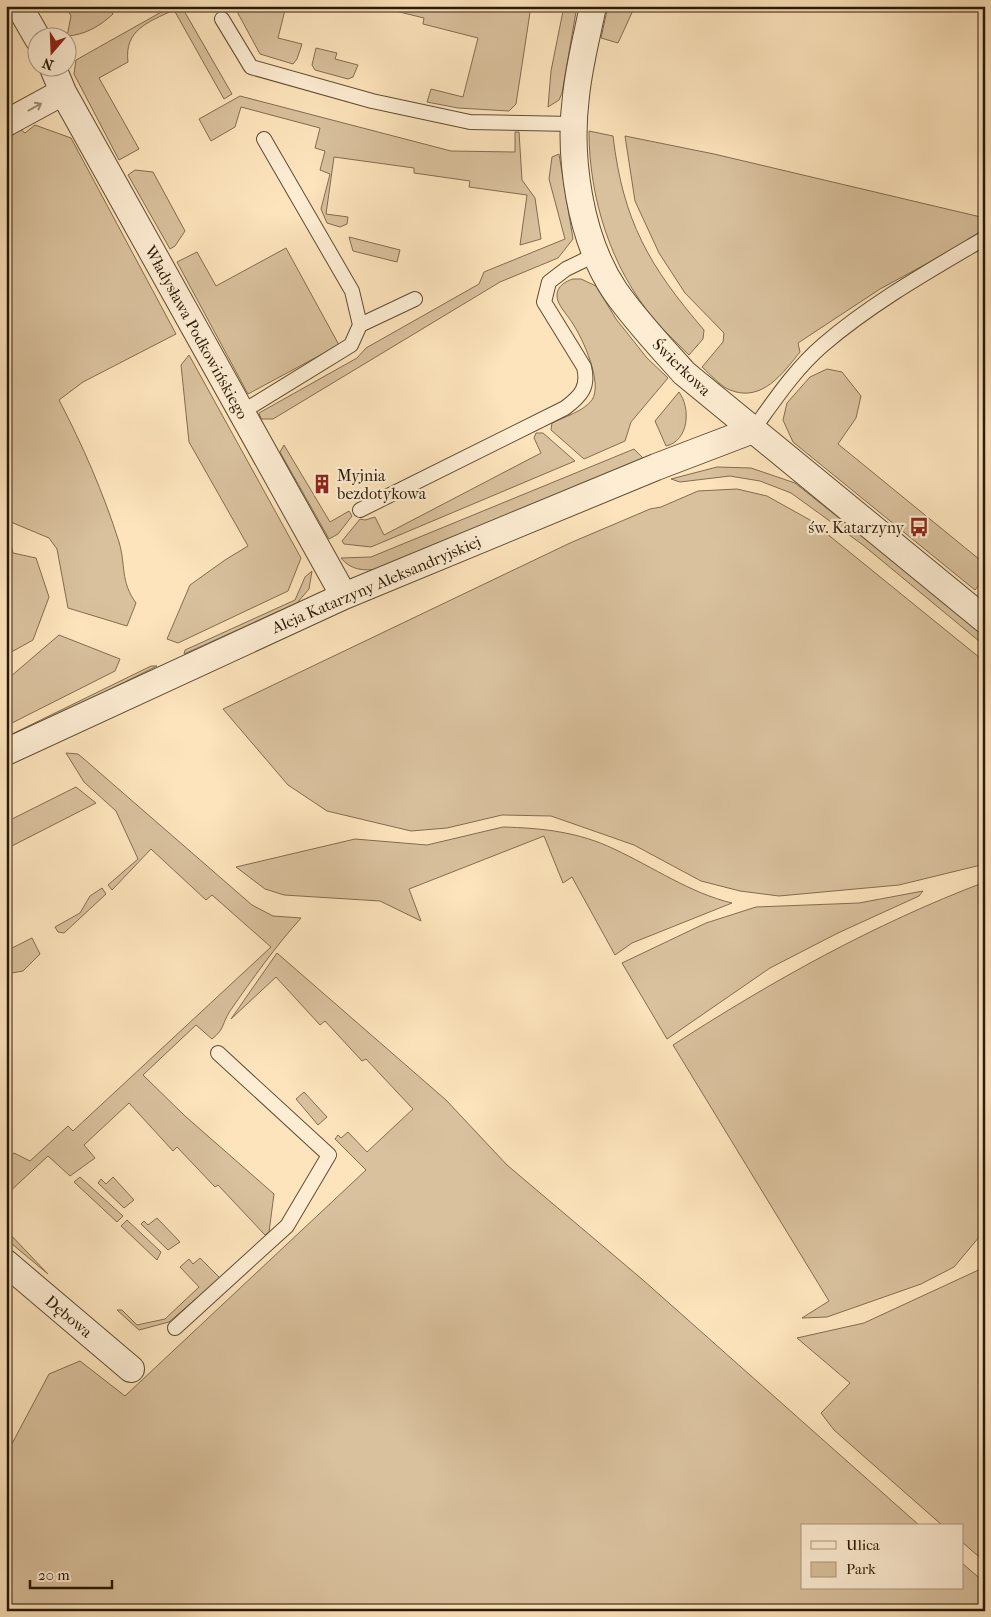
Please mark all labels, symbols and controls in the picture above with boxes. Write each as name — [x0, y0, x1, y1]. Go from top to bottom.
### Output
north arrow — [28, 28, 78, 78]
text: N — [40, 54, 56, 74]
one-way arrow — [27, 102, 42, 112]
street label: Władysława Podkowińskiego — [140, 241, 252, 422]
street label: Świerkowa — [648, 334, 716, 400]
place label: Myjnia bezdotykowa — [336, 466, 427, 503]
building icon: Myjnia bezdotykowa — [311, 473, 333, 495]
bus stop icon: św. Katarzyny — [908, 516, 930, 538]
place label: św. Katarzyny — [808, 518, 904, 537]
street label: Aleja Katarzyny Aleksandryjskiej — [268, 532, 483, 638]
street label: Dębowa — [41, 1291, 96, 1342]
legend — [801, 1524, 964, 1590]
text: Ulica — [846, 1536, 881, 1554]
scale bar — [30, 1557, 112, 1589]
text: Park — [846, 1560, 876, 1578]
text: 20 m — [38, 1566, 70, 1584]

